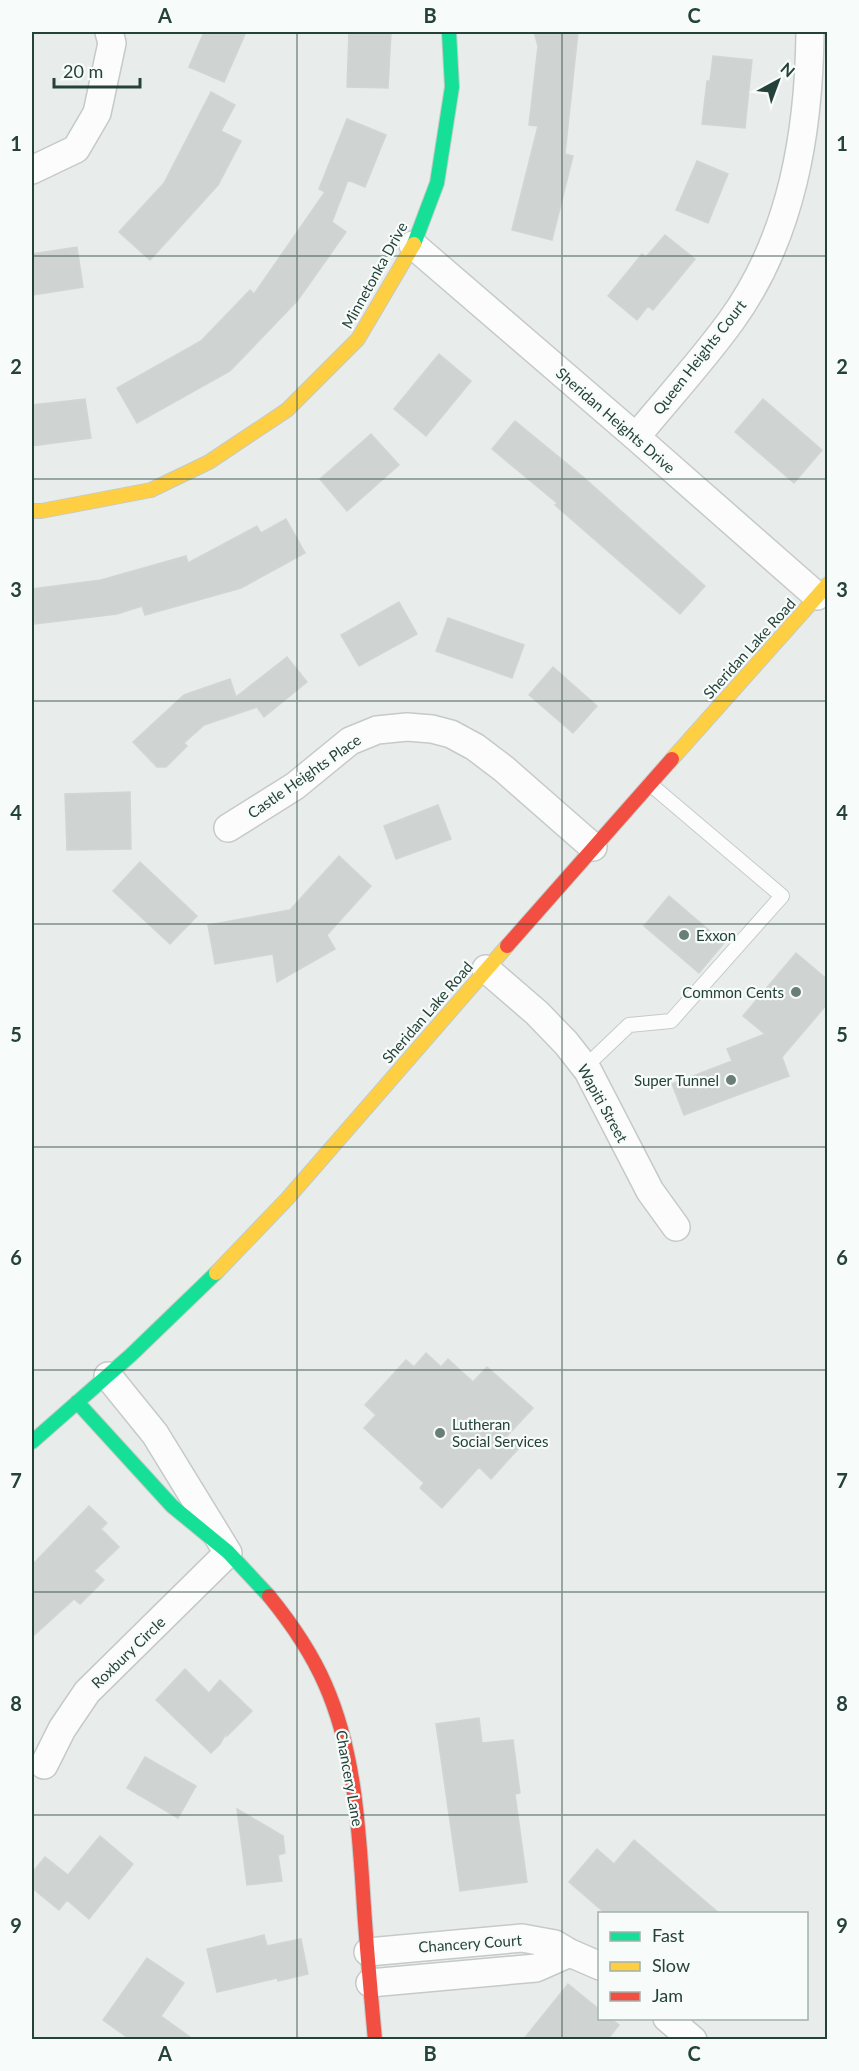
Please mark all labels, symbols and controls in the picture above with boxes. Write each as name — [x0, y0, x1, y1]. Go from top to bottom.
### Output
text: A — [157, 3, 172, 27]
text: B — [423, 3, 437, 27]
text: C — [687, 3, 701, 27]
scale bar — [54, 51, 140, 89]
north arrow — [748, 51, 808, 111]
text: N — [777, 58, 799, 81]
text: 20 m — [63, 60, 103, 82]
text: 1 — [10, 131, 22, 155]
text: 1 — [836, 131, 848, 155]
street label: Minnetonka Drive — [337, 219, 411, 331]
street label: Queen Heights Court — [649, 296, 750, 418]
text: 2 — [10, 354, 22, 378]
text: 2 — [836, 354, 848, 378]
street label: Sheridan Heights Drive — [553, 363, 679, 477]
text: 3 — [10, 577, 22, 601]
text: 3 — [836, 577, 848, 601]
street label: Sheridan Lake Road — [699, 594, 799, 702]
street label: Castle Heights Place — [244, 730, 364, 822]
text: 4 — [10, 800, 22, 824]
text: 4 — [836, 800, 848, 824]
place label: Exxon — [696, 926, 736, 944]
marker: Exxon — [677, 928, 691, 942]
street label: Sheridan Lake Road — [378, 957, 476, 1067]
place label: Common Cents — [682, 983, 784, 1001]
marker: Common Cents — [789, 985, 803, 999]
text: 5 — [10, 1022, 22, 1046]
text: 5 — [836, 1022, 848, 1046]
street label: Wapiti Street — [574, 1061, 632, 1146]
place label: Super Tunnel — [634, 1071, 719, 1089]
marker: Super Tunnel — [724, 1073, 738, 1087]
text: 6 — [10, 1245, 22, 1269]
text: 6 — [836, 1245, 848, 1269]
place label: Lutheran Social Services — [452, 1415, 548, 1450]
marker: Lutheran Social Services — [433, 1426, 447, 1440]
text: 7 — [10, 1468, 22, 1492]
text: 7 — [836, 1468, 848, 1492]
street label: Roxbury Circle — [87, 1612, 169, 1692]
text: 8 — [10, 1691, 22, 1715]
text: 8 — [836, 1691, 848, 1715]
street label: Chancery Lane — [333, 1729, 367, 1828]
legend — [598, 1912, 808, 2020]
text: 9 — [10, 1913, 22, 1937]
text: 9 — [836, 1913, 848, 1937]
text: Fast — [652, 1924, 685, 1946]
street label: Chancery Court — [418, 1930, 523, 1956]
text: Slow — [652, 1954, 690, 1976]
text: Jam — [652, 1984, 683, 2006]
text: A — [157, 2041, 172, 2065]
text: B — [423, 2041, 437, 2065]
text: C — [687, 2041, 701, 2065]

